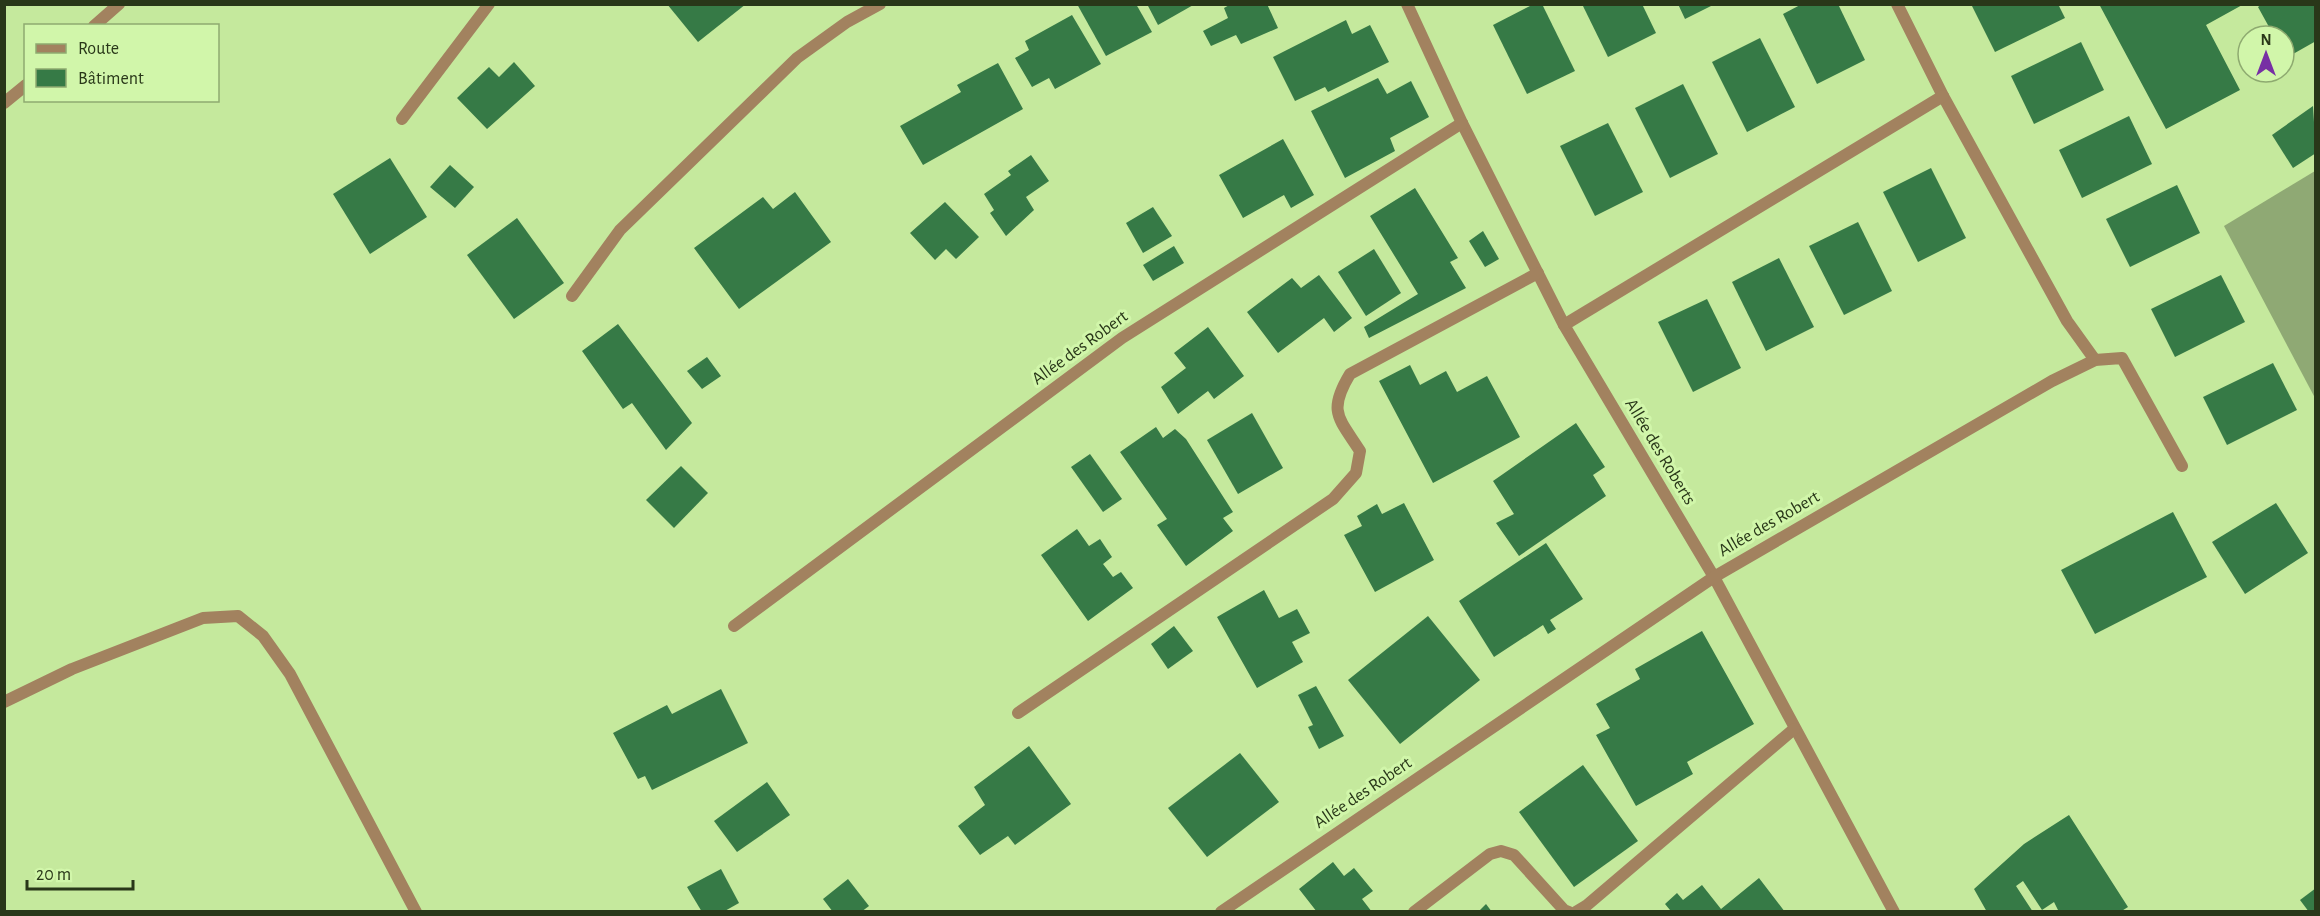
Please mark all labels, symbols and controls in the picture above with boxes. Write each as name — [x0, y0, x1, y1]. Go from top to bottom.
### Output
legend — [24, 24, 219, 102]
north arrow — [2236, 24, 2296, 84]
text: N — [2260, 32, 2272, 48]
text: Route — [78, 40, 119, 58]
text: Bâtiment — [78, 70, 144, 88]
street label: Allée des Robert — [1029, 307, 1131, 389]
street label: Allée des Roberts — [1621, 396, 1699, 508]
street label: Allée des Robert — [1715, 488, 1823, 560]
street label: Allée des Robert — [1311, 754, 1415, 832]
scale bar — [27, 853, 134, 891]
text: 20 m — [36, 866, 71, 884]

